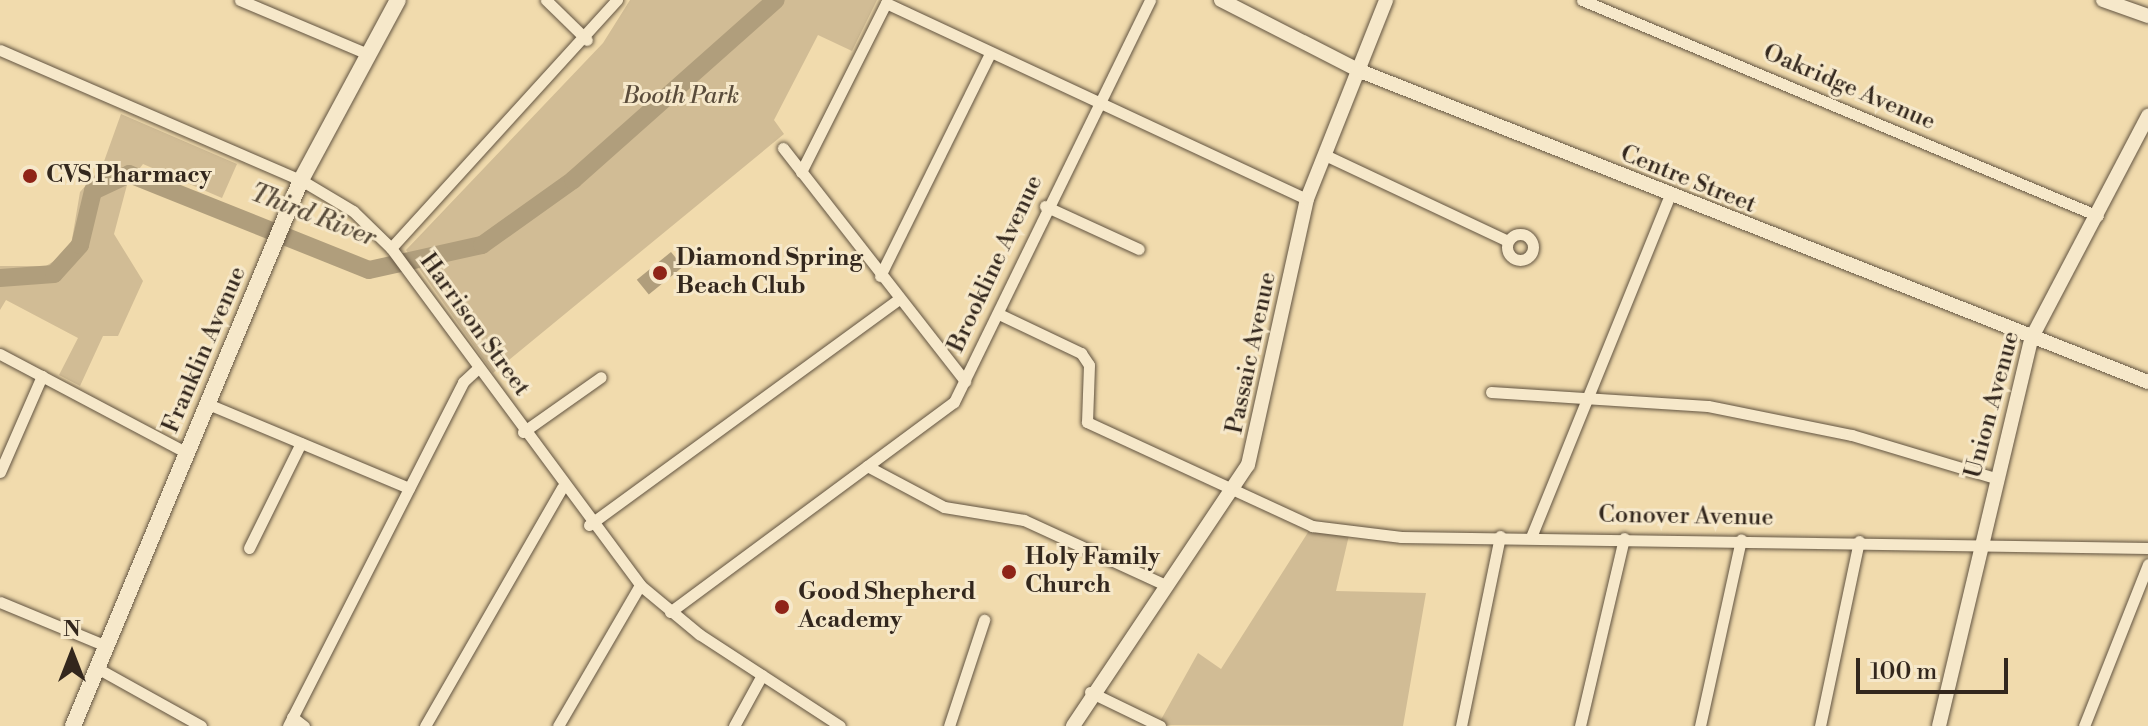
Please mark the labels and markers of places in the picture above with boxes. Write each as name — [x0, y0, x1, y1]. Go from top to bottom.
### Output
place label: CVS Pharmacy — [46, 162, 212, 190]
marker: CVS Pharmacy — [21, 167, 39, 185]
place label: Diamond Spring Beach Club — [676, 245, 863, 301]
marker: Diamond Spring Beach Club — [651, 264, 669, 282]
place label: Holy Family Church — [1025, 544, 1160, 600]
marker: Holy Family Church — [1000, 563, 1018, 581]
place label: Good Shepherd Academy — [798, 579, 976, 635]
marker: Good Shepherd Academy — [773, 598, 791, 616]

